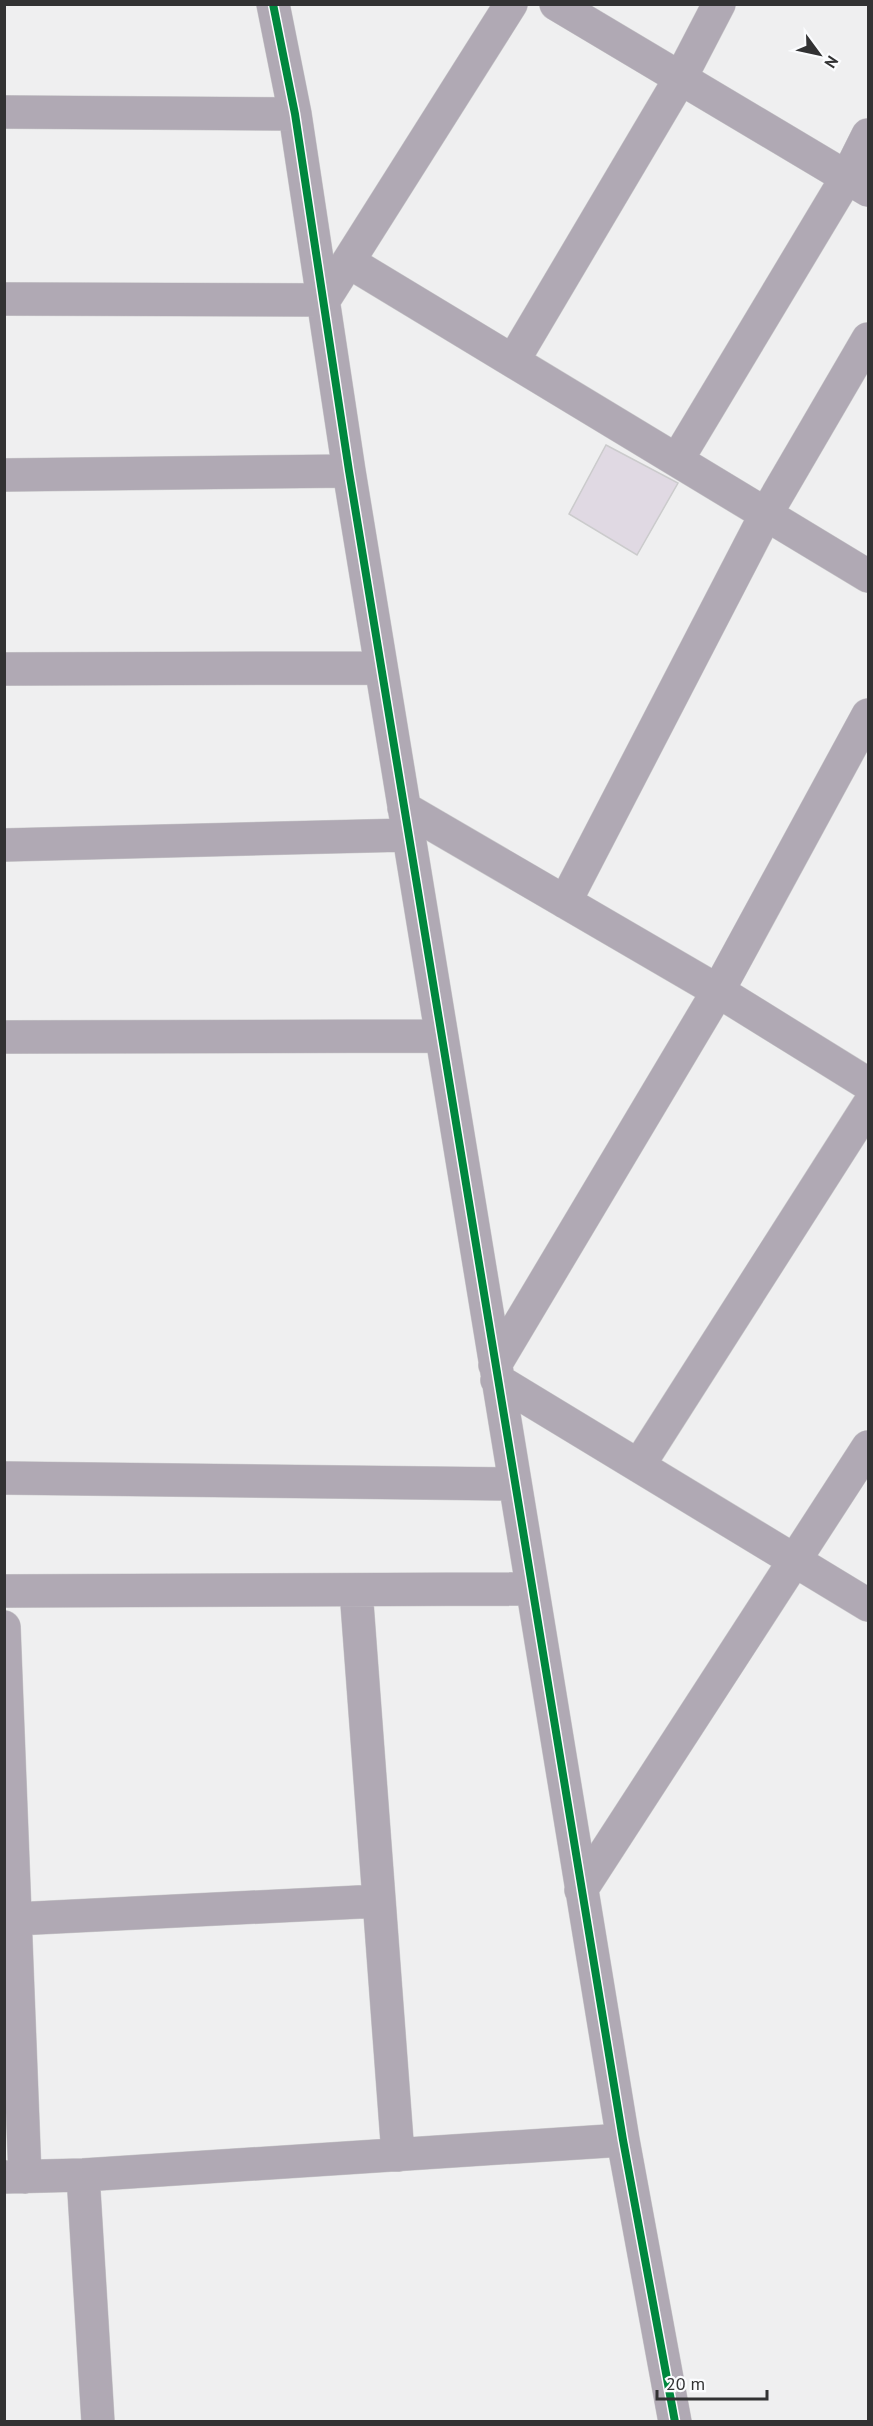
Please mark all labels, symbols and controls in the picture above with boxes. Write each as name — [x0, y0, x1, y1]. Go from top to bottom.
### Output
north arrow — [789, 24, 849, 84]
text: N — [820, 52, 843, 72]
scale bar — [657, 2363, 766, 2401]
text: 20 m — [666, 2372, 705, 2395]

